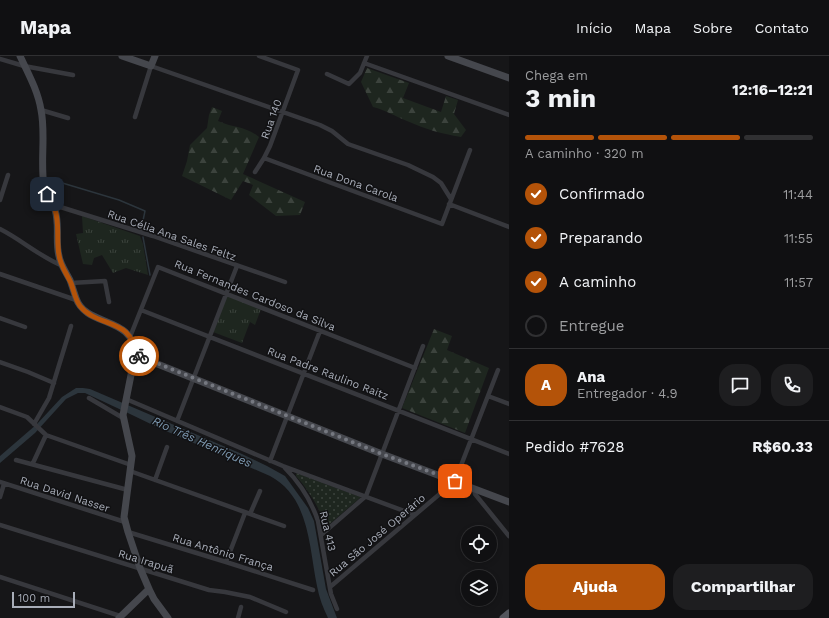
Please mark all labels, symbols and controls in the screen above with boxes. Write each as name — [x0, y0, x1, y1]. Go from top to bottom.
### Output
text: Mapa — [20, 16, 71, 39]
text: Início — [576, 20, 612, 36]
text: Mapa — [634, 20, 671, 36]
text: Sobre — [693, 20, 733, 36]
text: Contato — [755, 20, 809, 36]
text: Chega em — [525, 68, 588, 83]
text: 12:16–12:21 — [732, 81, 813, 99]
text: 3 min — [525, 83, 596, 113]
street label: Rua 140 — [258, 97, 285, 141]
text: A caminho · 320 m — [525, 146, 644, 161]
street label: Rua Dona Carola — [312, 162, 400, 205]
pin — [30, 177, 64, 211]
icon: home — [36, 183, 58, 205]
icon: check — [525, 183, 547, 205]
text: Confirmado — [559, 185, 645, 203]
text: 11:44 — [783, 187, 813, 202]
street label: Rua Célia Ana Sales Feltz — [106, 207, 238, 264]
icon: check — [525, 227, 547, 249]
text: Preparando — [559, 229, 643, 247]
text: 11:55 — [784, 231, 813, 246]
street label: Rua Fernandes Cardoso da Silva — [172, 257, 337, 334]
icon: check — [525, 271, 547, 293]
text: A caminho — [559, 273, 636, 291]
text: 11:57 — [784, 275, 813, 290]
text: Entregue — [559, 317, 624, 335]
courier — [119, 336, 159, 376]
street label: Rua Padre Raulino Raitz — [265, 344, 390, 403]
icon: bike — [128, 345, 150, 367]
button: chat — [719, 364, 761, 406]
button: phone — [771, 364, 813, 406]
text: Ana — [577, 368, 605, 386]
text: A — [541, 376, 551, 394]
text: Entregador · 4.9 — [577, 386, 678, 401]
water label: Rio Três Henriques — [150, 414, 254, 470]
text: Pedido #7628 — [525, 438, 624, 456]
text: R$60.33 — [752, 438, 813, 456]
pin — [438, 464, 472, 498]
icon: bag — [444, 470, 466, 492]
street label: Rua David Nasser — [18, 474, 112, 515]
street label: Rua São José Operário — [327, 491, 428, 579]
street label: Rua 413 — [317, 510, 338, 553]
map controls — [461, 526, 497, 606]
button: locate — [461, 526, 497, 562]
street label: Rua Antônio França — [171, 531, 275, 574]
street label: Rua Irapuã — [117, 547, 175, 576]
button: Ajuda — [525, 564, 665, 610]
button: Compartilhar — [673, 564, 813, 610]
button: layers — [461, 570, 497, 606]
scale bar — [12, 590, 75, 609]
text: 100 m — [18, 592, 50, 605]

